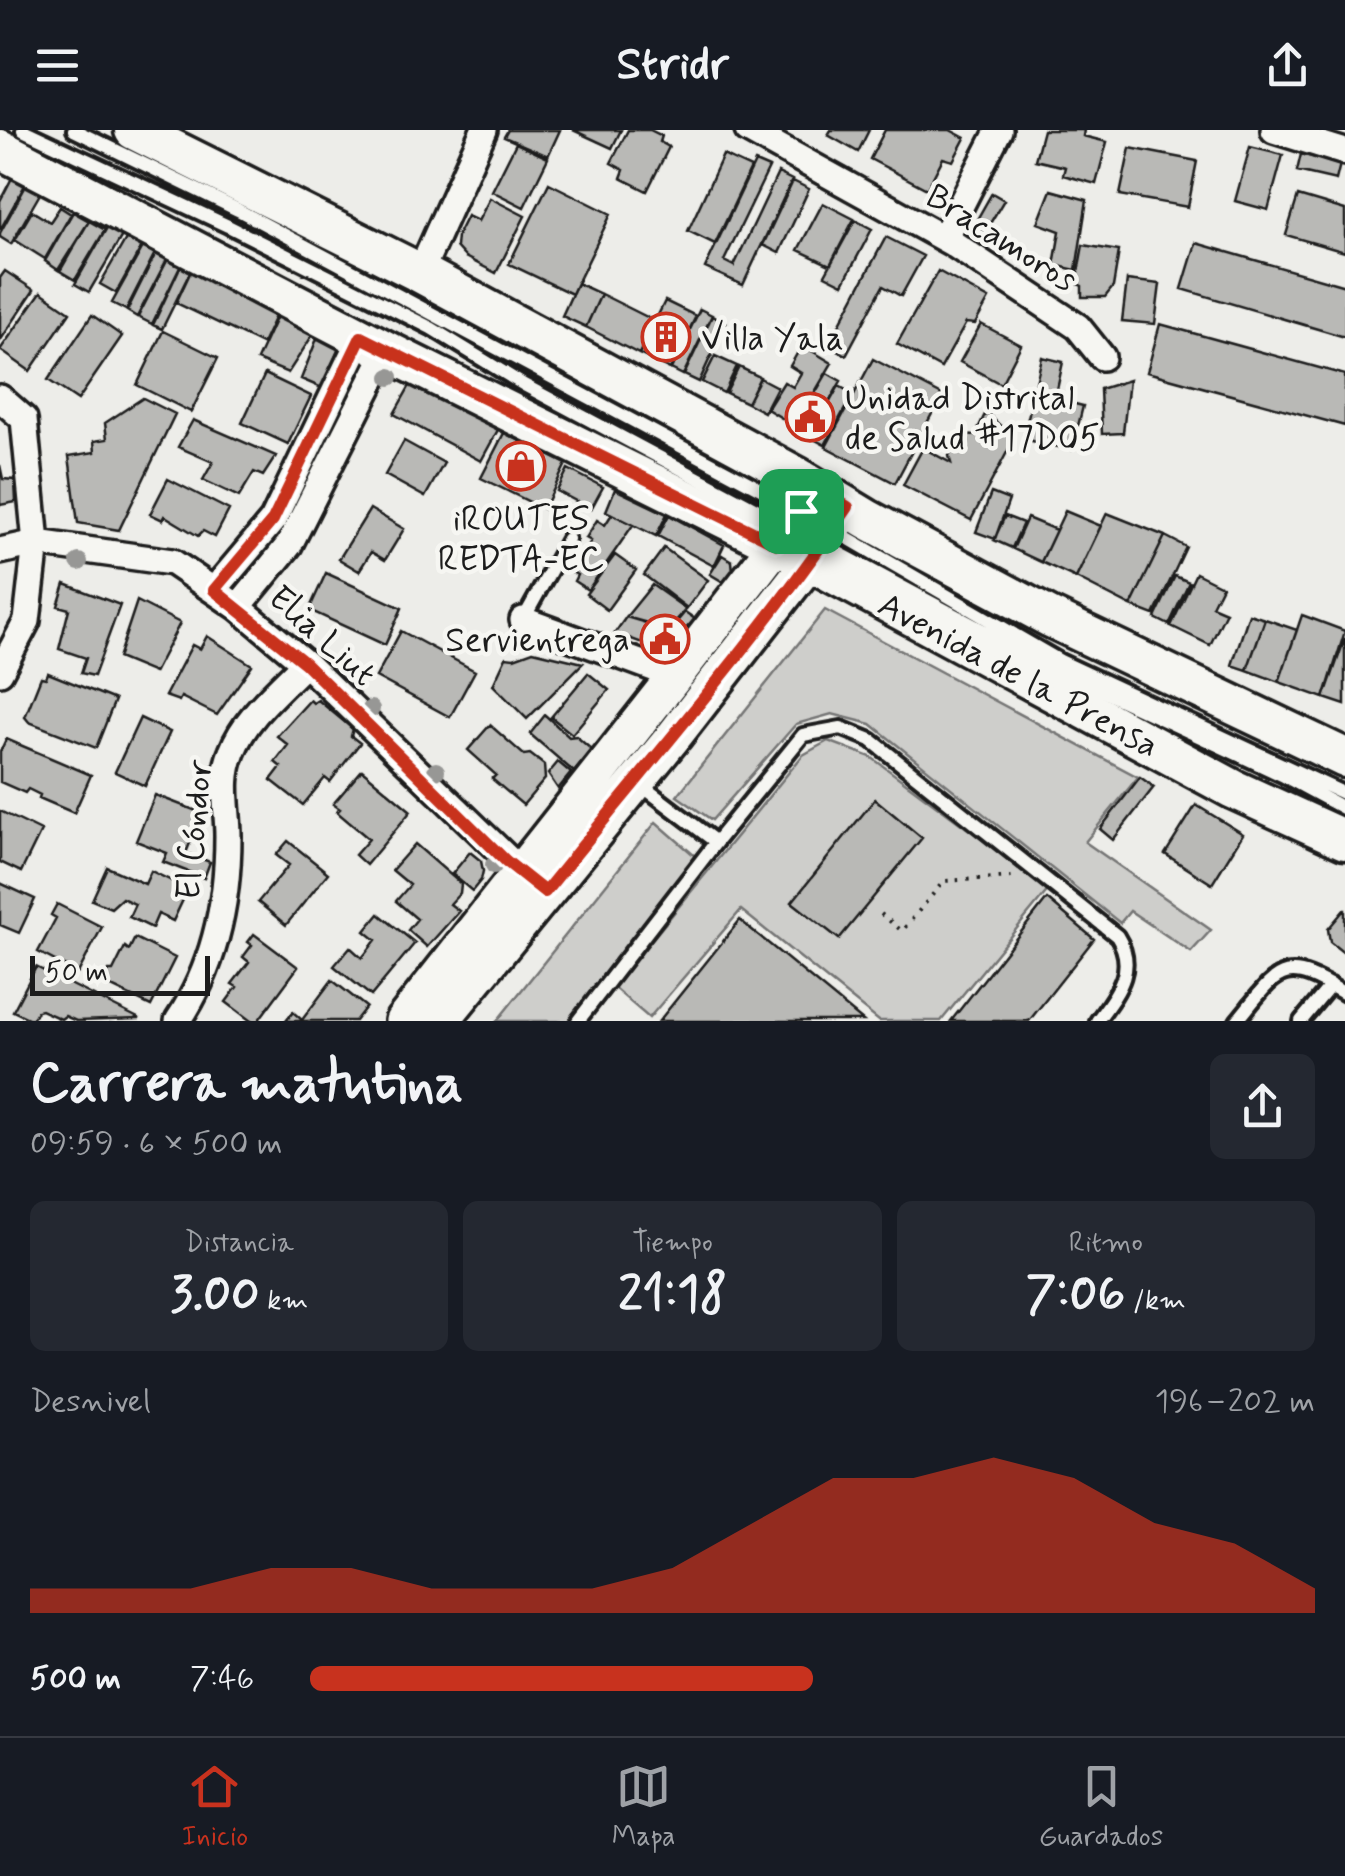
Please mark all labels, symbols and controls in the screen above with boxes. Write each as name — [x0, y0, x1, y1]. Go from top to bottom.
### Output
text: Stridr — [616, 36, 729, 95]
icon: menu — [30, 38, 85, 93]
icon: share — [1260, 38, 1315, 93]
street label: Bracamoros — [917, 174, 1085, 303]
building icon: Villa Yala — [640, 311, 692, 363]
place label: Villa Yala — [701, 316, 844, 362]
place label: Unidad Distrital de Salud #17D05 — [845, 376, 1100, 462]
public building icon: Unidad Distrital de Salud #17D05 — [784, 391, 836, 443]
shop icon: iROUTES REDTA-EC — [495, 440, 547, 492]
pin — [759, 469, 844, 554]
icon: arrive — [774, 484, 829, 539]
place label: iROUTES REDTA-EC — [438, 497, 604, 583]
street label: Elia Liut — [258, 576, 385, 697]
street label: Avenida de la Prensa — [870, 582, 1166, 769]
public building icon: Servientrega — [639, 613, 691, 665]
place label: Servientrega — [445, 618, 630, 664]
street label: El Cóndor — [166, 758, 224, 902]
scale bar — [30, 951, 210, 996]
text: 50 m — [45, 955, 108, 992]
text: Carrera matutina — [30, 1049, 463, 1121]
button: share — [1210, 1054, 1315, 1159]
text: 09:59 · 6 × 500 m — [30, 1123, 282, 1165]
text: Distancia — [185, 1225, 294, 1262]
text: Tiempo — [632, 1225, 713, 1262]
text: Ritmo — [1069, 1225, 1143, 1262]
text: 3.00 — [170, 1262, 260, 1328]
text: 21:18 — [618, 1262, 727, 1328]
text: 7:06 — [1026, 1262, 1125, 1328]
text: km — [260, 1283, 308, 1320]
text: /km — [1125, 1283, 1186, 1320]
text: Desnivel — [30, 1381, 151, 1423]
text: 196–202 m — [1155, 1381, 1315, 1423]
text: 500 m — [30, 1658, 121, 1700]
text: 7:46 — [190, 1658, 254, 1700]
tab: Inicio — [182, 1759, 248, 1856]
tab: Mapa — [612, 1759, 675, 1856]
tab: Guardados — [1039, 1759, 1163, 1856]

